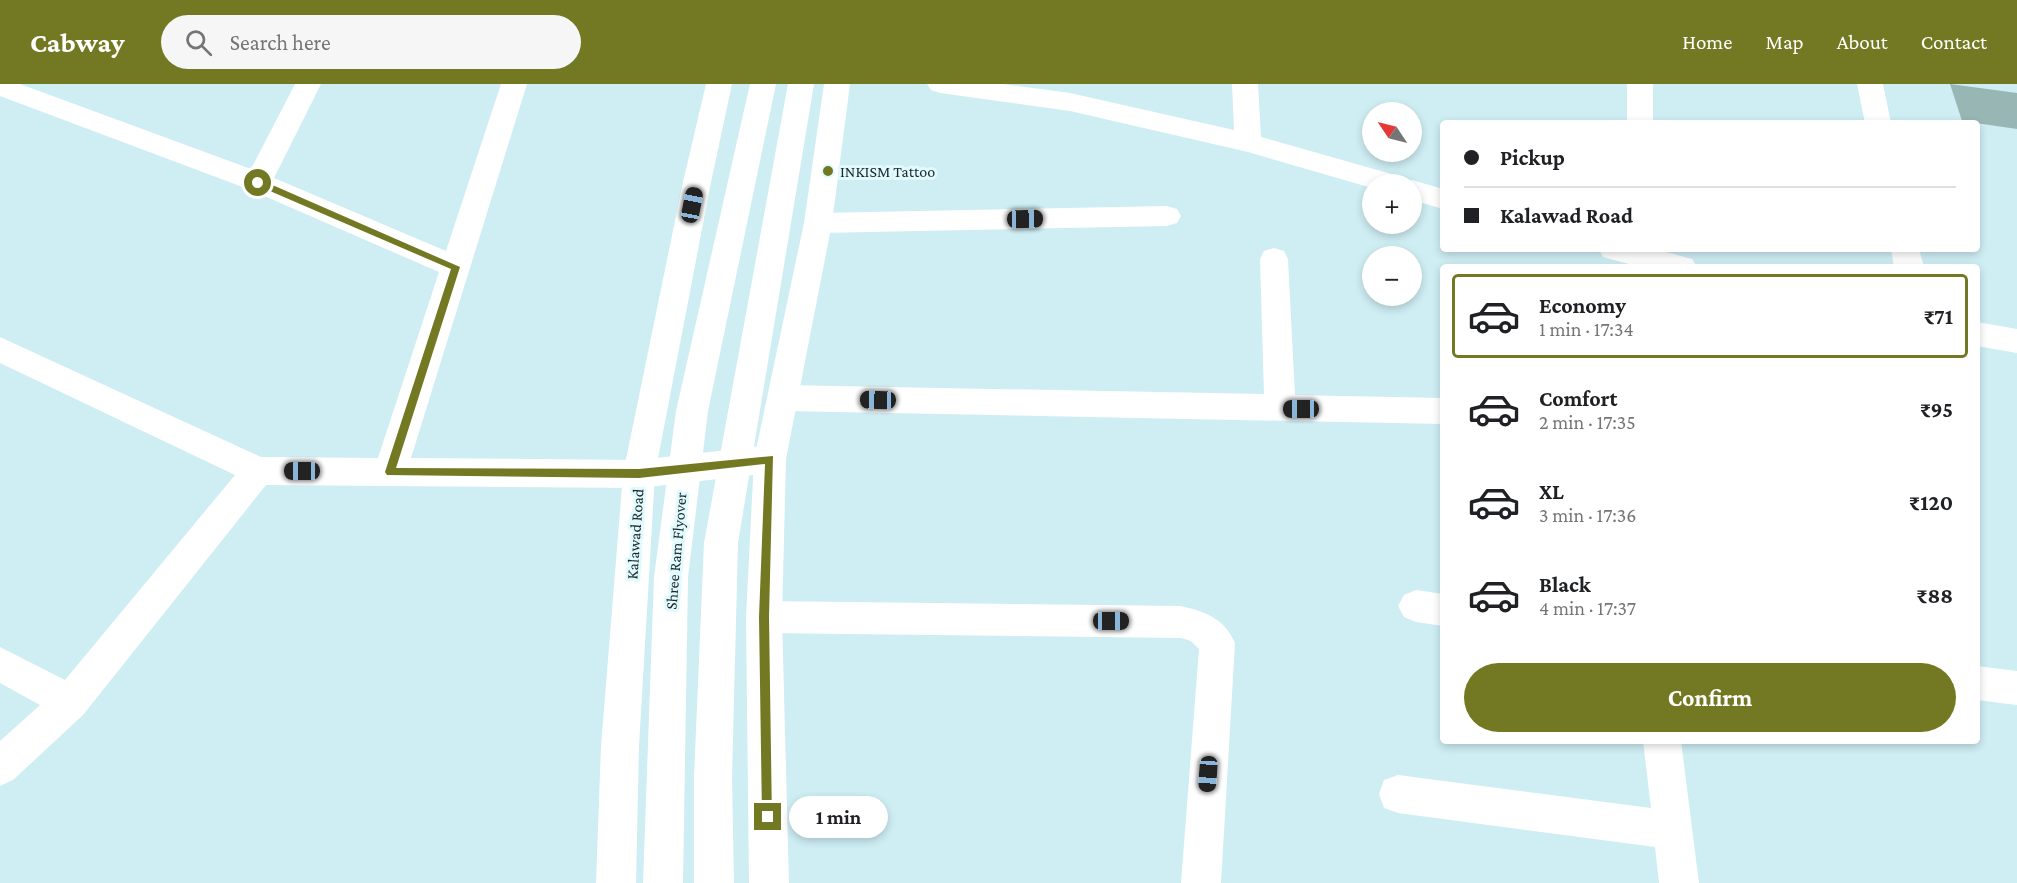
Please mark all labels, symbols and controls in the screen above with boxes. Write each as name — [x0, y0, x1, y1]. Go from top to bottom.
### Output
search box — [161, 15, 581, 69]
icon: search — [182, 26, 215, 59]
text: Cabway — [30, 27, 125, 58]
text: Search here — [230, 30, 331, 55]
text: Home — [1682, 30, 1732, 54]
text: Map — [1765, 30, 1804, 54]
text: About — [1837, 30, 1888, 54]
text: Contact — [1921, 30, 1987, 54]
north arrow — [1362, 102, 1422, 162]
map controls — [1362, 102, 1422, 306]
text: Pickup — [1500, 145, 1565, 170]
place label: INKISM Tattoo — [840, 163, 935, 180]
marker: INKISM Tattoo — [821, 164, 835, 178]
route start — [244, 169, 271, 196]
button: + — [1362, 174, 1422, 234]
car — [680, 186, 704, 224]
text: Kalawad Road — [1500, 203, 1633, 228]
car — [1007, 210, 1043, 228]
button: − — [1362, 246, 1422, 306]
icon: car — [1467, 289, 1521, 343]
text: Economy — [1539, 293, 1626, 318]
text: ₹71 — [1923, 304, 1953, 329]
text: 1 min · 17:34 — [1539, 318, 1634, 340]
icon: car — [1467, 382, 1521, 436]
text: Comfort — [1539, 386, 1617, 411]
car — [860, 391, 896, 409]
text: ₹95 — [1920, 397, 1953, 422]
car — [1283, 400, 1319, 418]
text: 2 min · 17:35 — [1539, 411, 1636, 433]
car — [284, 462, 320, 480]
icon: car — [1467, 475, 1521, 529]
text: XL — [1539, 479, 1564, 504]
street label: Kalawad Road — [623, 487, 647, 580]
text: ₹120 — [1909, 490, 1953, 515]
street label: Shree Ram Flyover — [662, 491, 691, 610]
text: 3 min · 17:36 — [1539, 504, 1636, 526]
icon: car — [1467, 568, 1521, 622]
text: Black — [1539, 572, 1591, 597]
text: ₹88 — [1916, 583, 1953, 608]
text: 4 min · 17:37 — [1539, 597, 1636, 619]
car — [1093, 612, 1129, 630]
button: Confirm — [1464, 663, 1956, 732]
car — [1198, 755, 1218, 793]
callout: 1 min — [789, 796, 888, 838]
route end — [754, 803, 781, 830]
text: 1 min — [816, 806, 861, 828]

